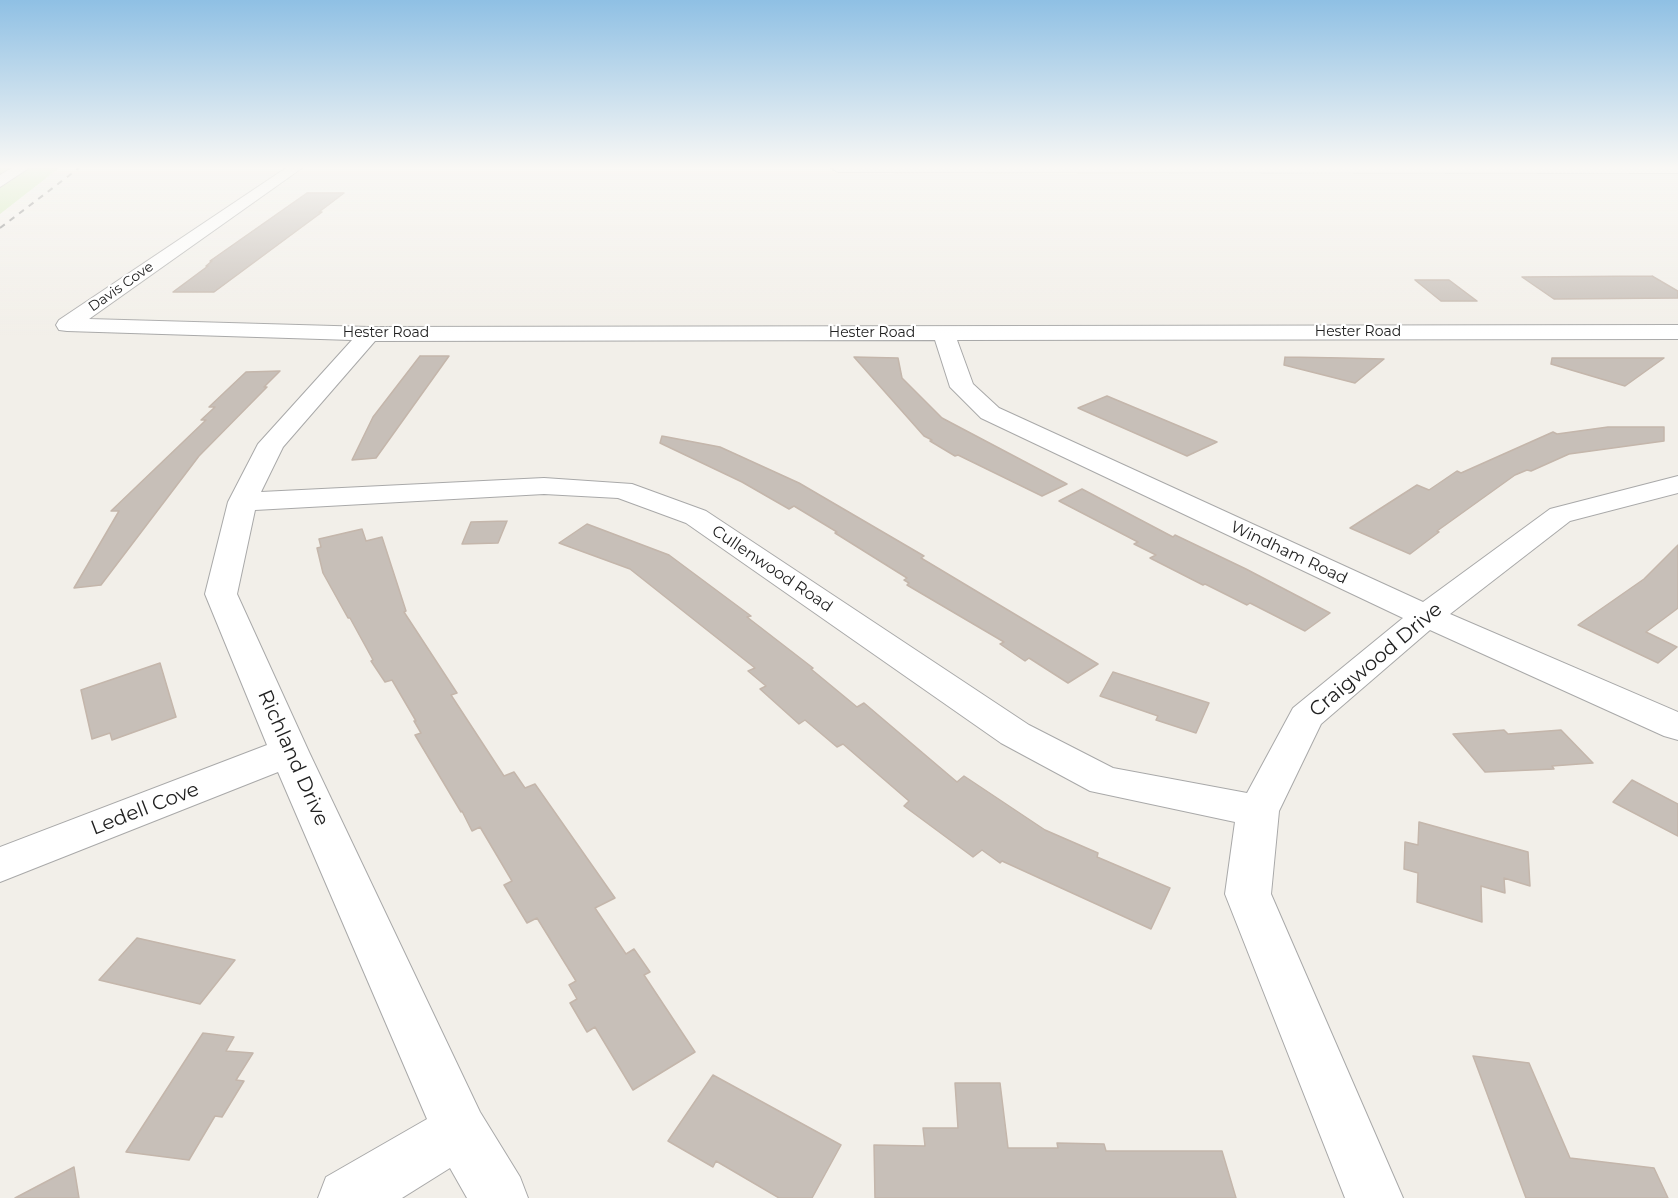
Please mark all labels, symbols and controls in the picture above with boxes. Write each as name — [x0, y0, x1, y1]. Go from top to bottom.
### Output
street label: Davis Cove — [85, 258, 157, 316]
street label: Hester Road — [1315, 324, 1401, 340]
street label: Hester Road — [343, 325, 429, 341]
street label: Hester Road — [829, 325, 915, 341]
street label: Windham Road — [1228, 518, 1350, 588]
street label: Cullenwood Road — [708, 521, 836, 617]
street label: Craigwood Drive — [1305, 598, 1447, 722]
street label: Richland Drive — [252, 686, 334, 830]
street label: Ledell Cove — [88, 777, 202, 841]

